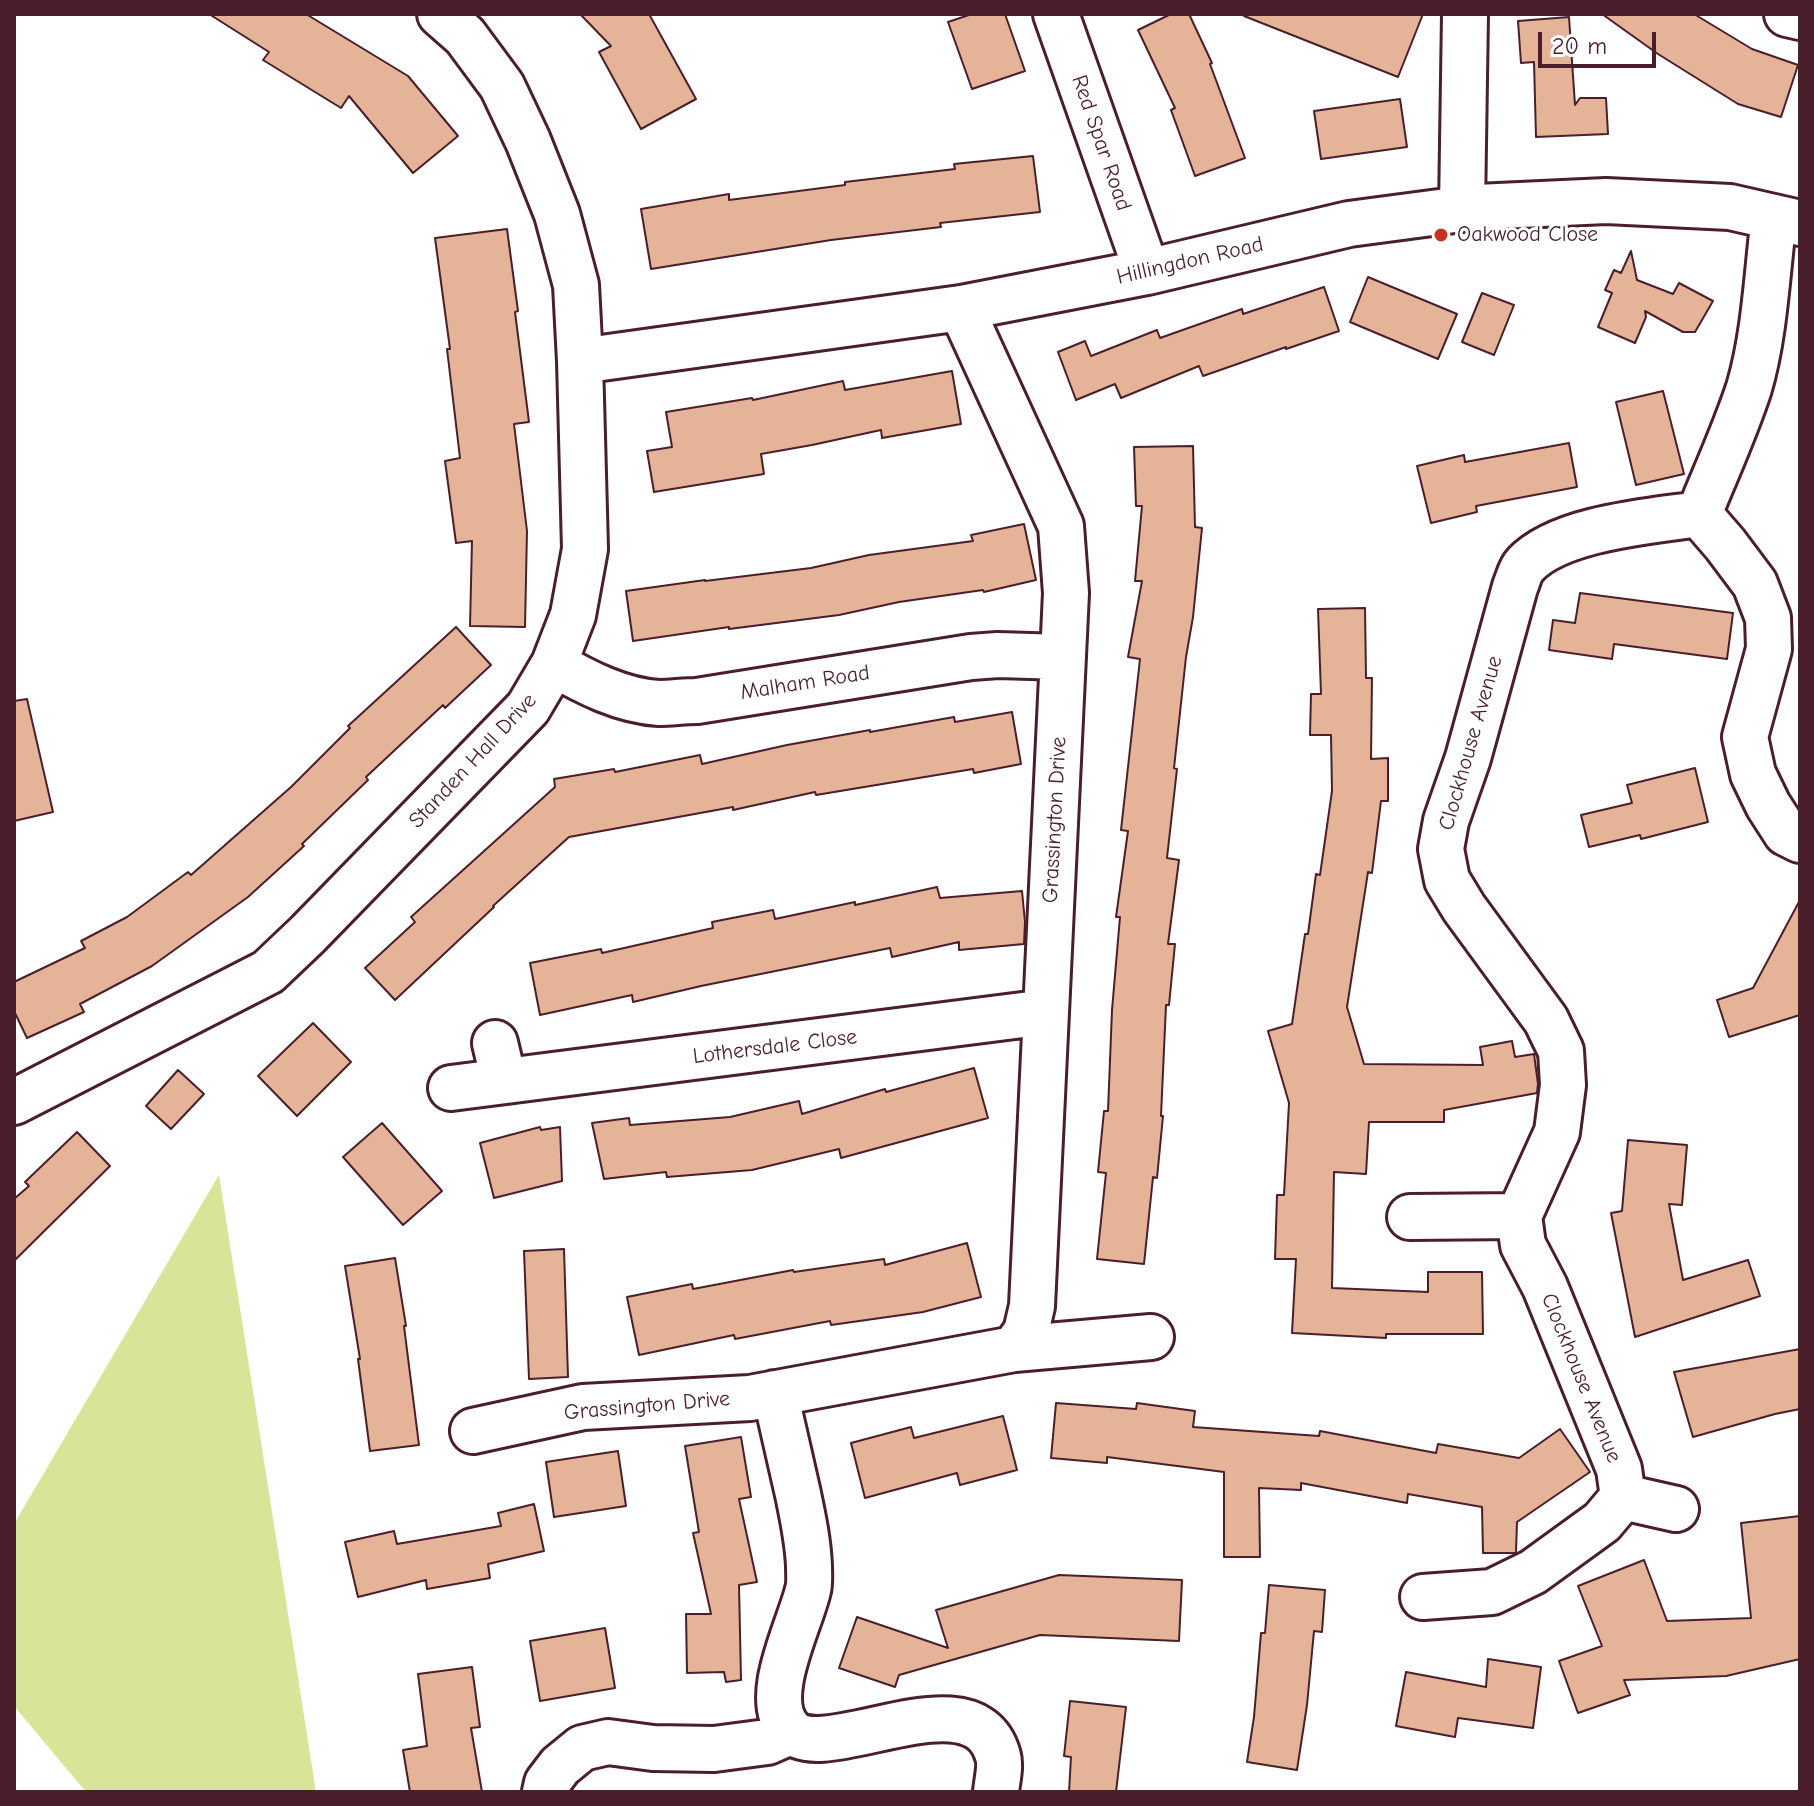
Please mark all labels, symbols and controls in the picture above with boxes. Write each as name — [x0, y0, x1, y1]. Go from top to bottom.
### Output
scale bar — [1542, 16, 1660, 66]
text: 20 m — [1552, 32, 1607, 60]
street label: Red Spar Road — [1065, 72, 1137, 214]
place label: Oakwood Close — [1457, 222, 1598, 248]
marker: Oakwood Close — [1432, 226, 1450, 244]
street label: Hillingdon Road — [1114, 231, 1266, 291]
street label: Clockhouse Avenue — [1433, 653, 1509, 833]
street label: Malham Road — [738, 660, 872, 706]
street label: Standen Hall Drive — [404, 688, 542, 834]
street label: Grassington Drive — [1037, 736, 1073, 904]
street label: Lothersdale Close — [691, 1024, 859, 1070]
street label: Clockhouse Avenue — [1535, 1289, 1627, 1467]
street label: Grassington Drive — [563, 1386, 731, 1426]

